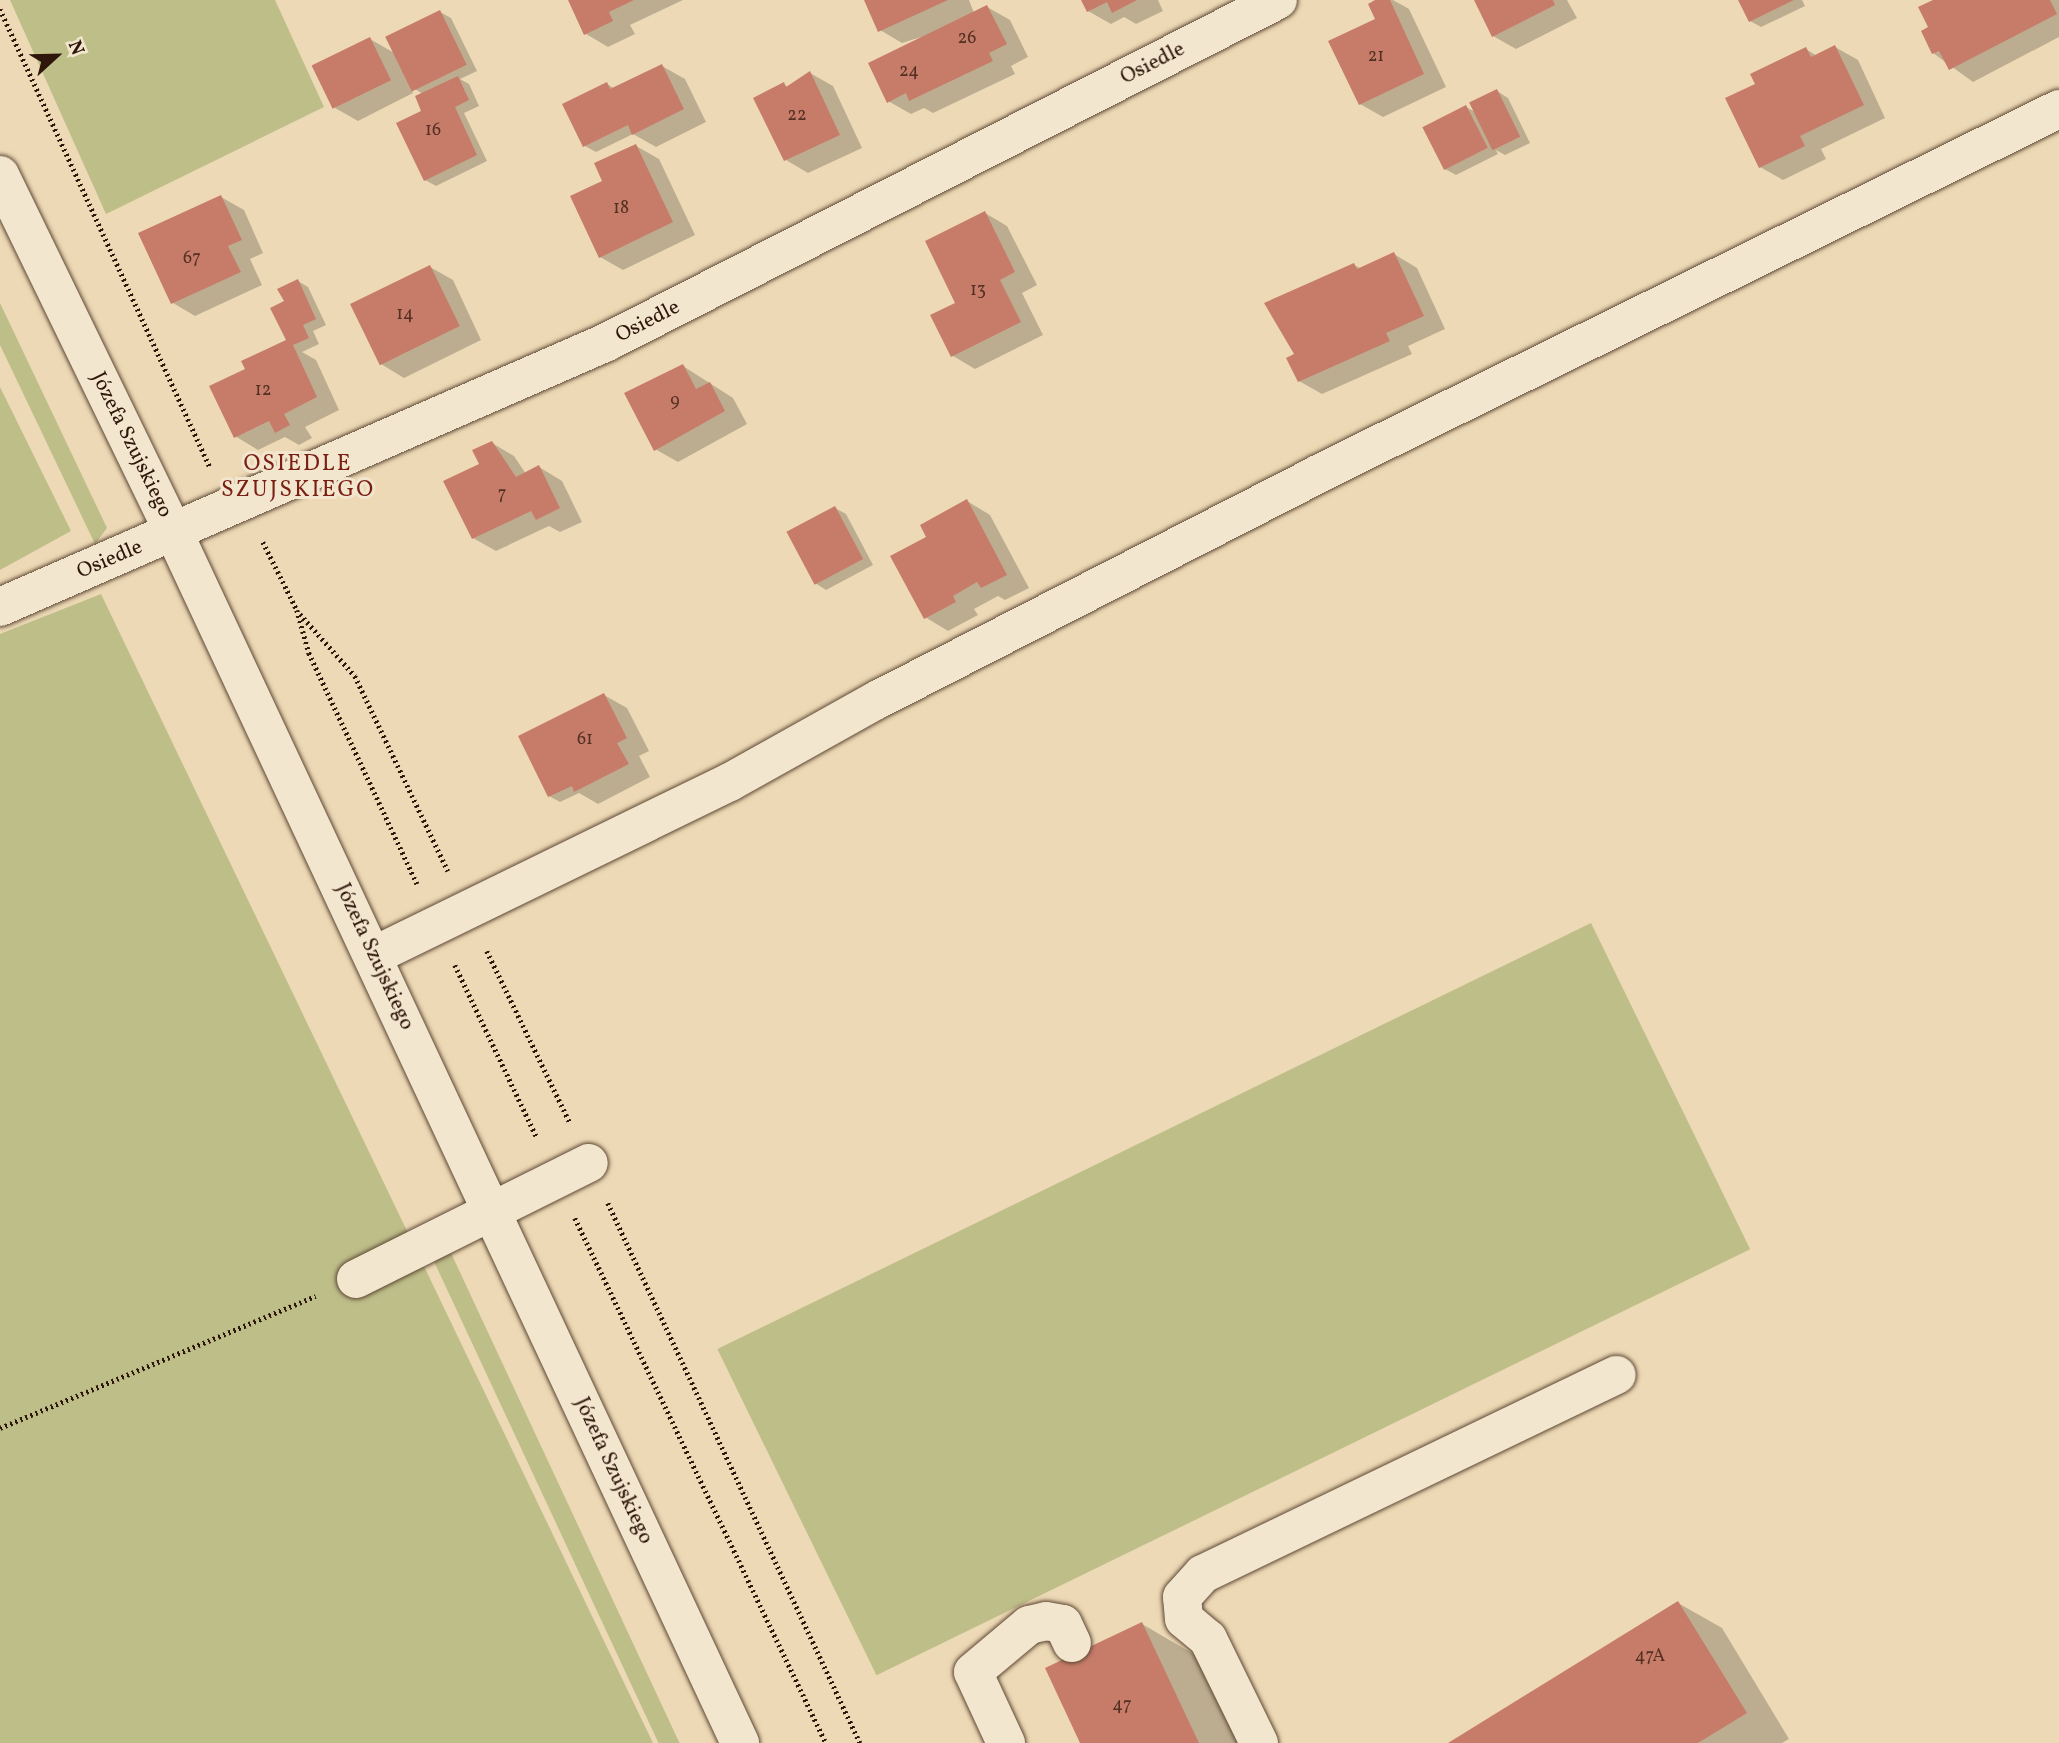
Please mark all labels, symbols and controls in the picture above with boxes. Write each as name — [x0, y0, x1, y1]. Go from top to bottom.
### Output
north arrow — [21, 21, 91, 91]
house number: 26 — [958, 28, 976, 50]
text: N — [61, 37, 90, 59]
street label: Osiedle — [1117, 37, 1189, 91]
house number: 21 — [1368, 46, 1384, 68]
house number: 24 — [899, 61, 919, 83]
house number: 22 — [787, 105, 807, 127]
house number: 16 — [425, 120, 441, 142]
house number: 18 — [613, 198, 629, 220]
house number: 67 — [183, 248, 201, 270]
house number: 13 — [970, 280, 986, 302]
street label: Osiedle — [612, 295, 684, 349]
house number: 14 — [396, 304, 414, 326]
street label: Józefa Szujskiego — [85, 368, 177, 522]
house number: 12 — [255, 380, 271, 402]
house number: 9 — [670, 391, 680, 413]
district label: OSIEDLE SZUJSKIEGO — [222, 450, 374, 504]
house number: 7 — [498, 484, 506, 506]
street label: Osiedle — [73, 535, 147, 585]
house number: 61 — [577, 729, 593, 751]
street label: Józefa Szujskiego — [329, 880, 419, 1034]
street label: Józefa Szujskiego — [568, 1394, 658, 1548]
house number: 47A — [1635, 1646, 1665, 1668]
house number: 47 — [1112, 1695, 1132, 1717]

